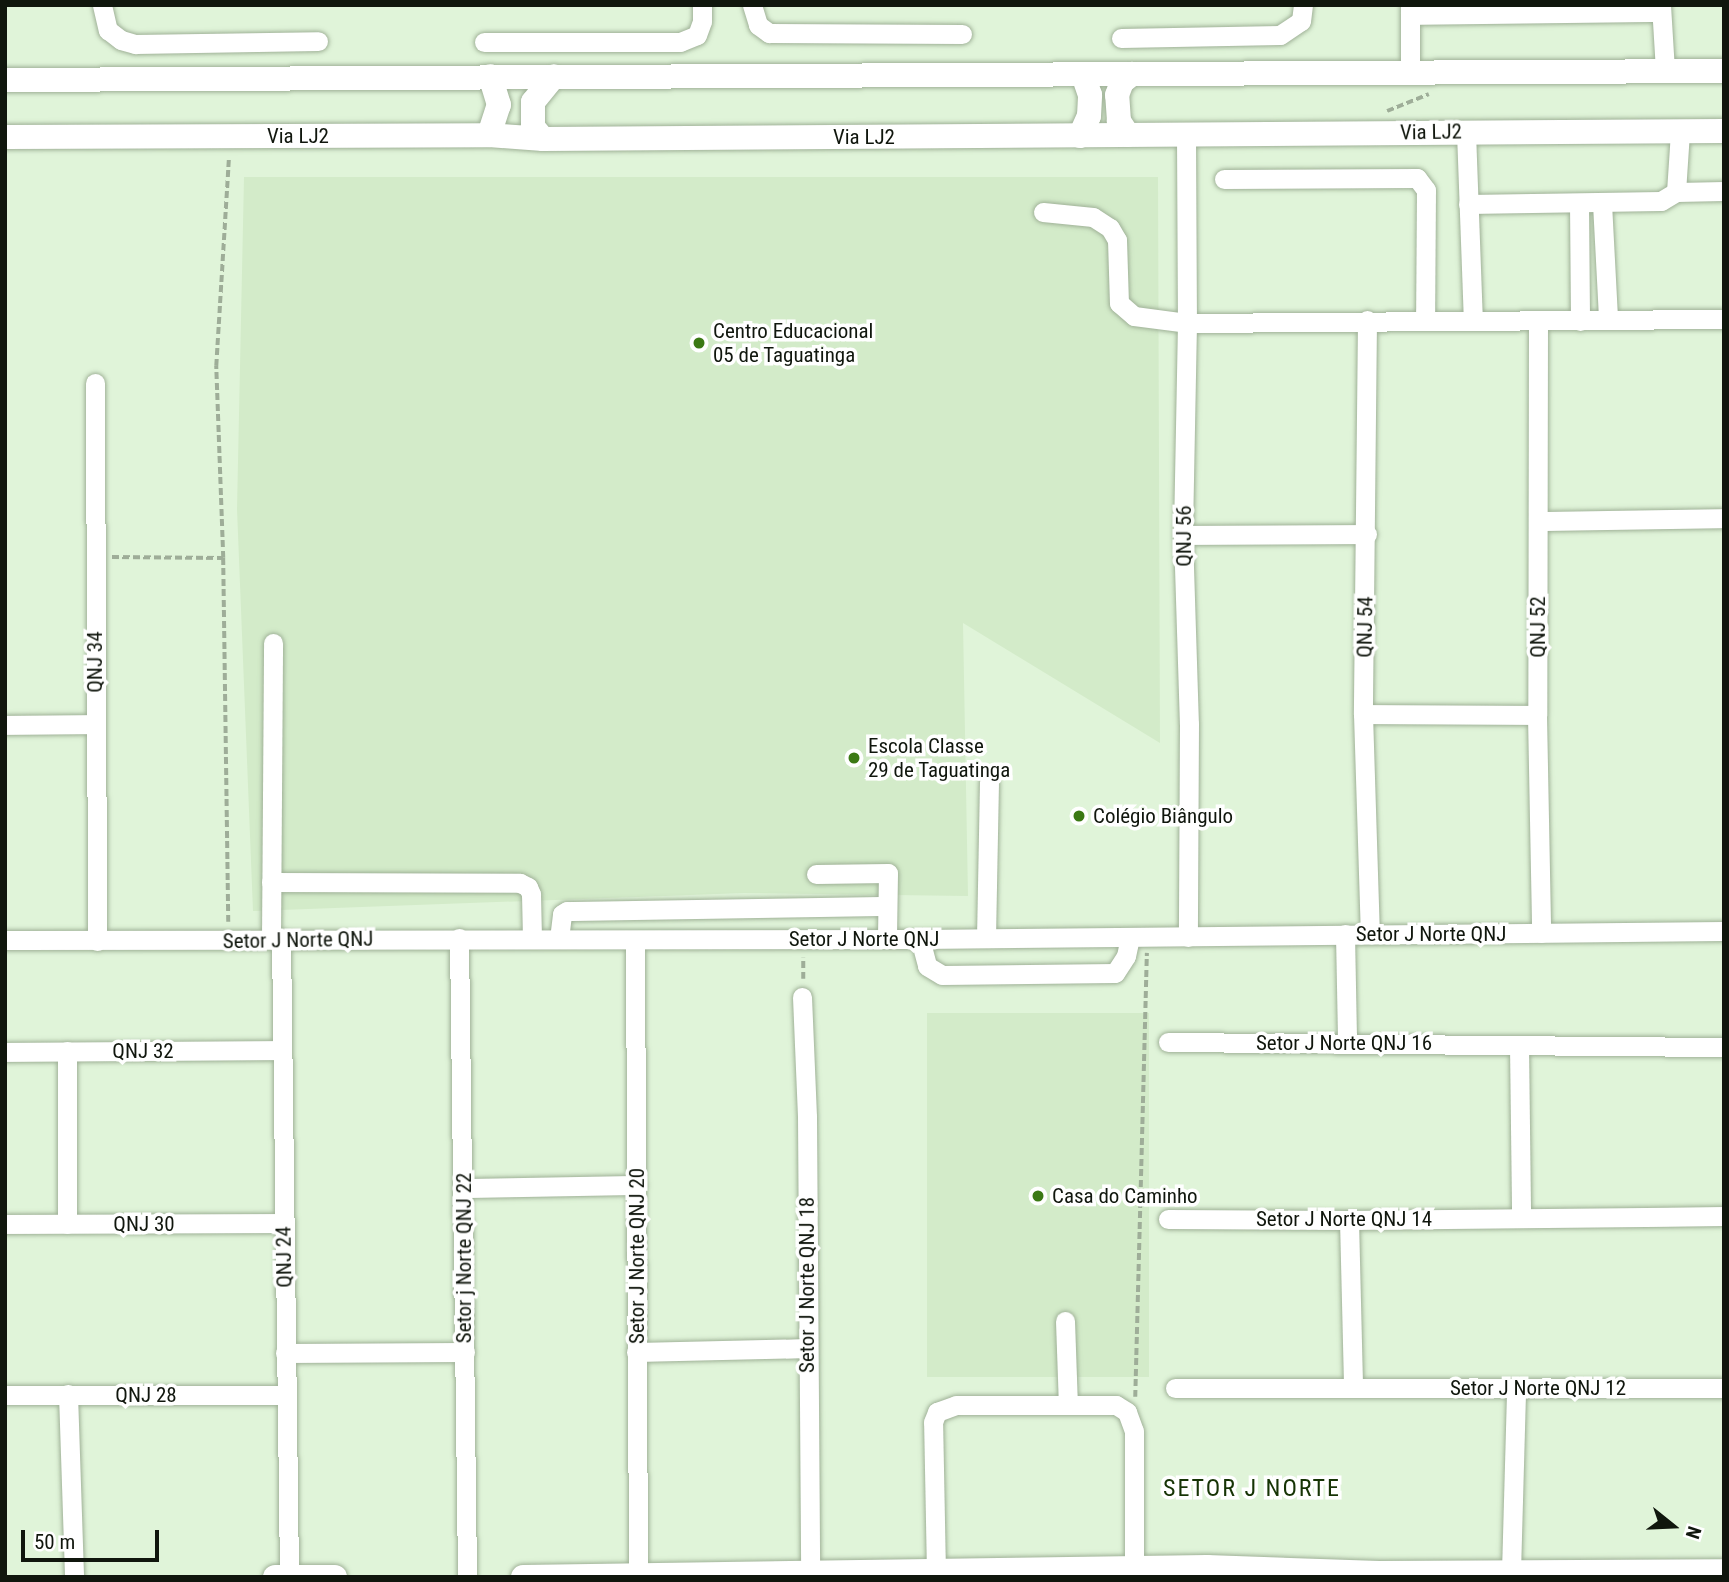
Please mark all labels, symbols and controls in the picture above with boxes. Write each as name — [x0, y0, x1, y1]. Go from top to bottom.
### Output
street label: Via LJ2 — [1400, 119, 1462, 145]
street label: Via LJ2 — [267, 123, 329, 149]
street label: Via LJ2 — [833, 124, 895, 150]
place label: Centro Educacional 05 de Taguatinga — [713, 318, 873, 368]
marker: Centro Educacional 05 de Taguatinga — [691, 335, 707, 351]
street label: QNJ 56 — [1171, 505, 1197, 567]
street label: QNJ 54 — [1352, 596, 1378, 658]
street label: QNJ 52 — [1525, 596, 1551, 658]
street label: QNJ 34 — [82, 631, 108, 693]
place label: Escola Classe 29 de Taguatinga — [868, 733, 1011, 783]
marker: Escola Classe 29 de Taguatinga — [846, 750, 862, 766]
place label: Colégio Biângulo — [1093, 803, 1233, 829]
marker: Colégio Biângulo — [1071, 808, 1087, 824]
street label: Setor J Norte QNJ — [1356, 921, 1506, 947]
street label: Setor J Norte QNJ — [222, 926, 374, 954]
street label: Setor J Norte QNJ — [789, 926, 939, 952]
street label: Setor J Norte QNJ 16 — [1256, 1030, 1432, 1056]
street label: QNJ 32 — [112, 1038, 174, 1064]
street label: Setor J Norte QNJ 20 — [624, 1168, 650, 1344]
street label: Setor j Norte QNJ 22 — [451, 1173, 477, 1343]
place label: Casa do Caminho — [1052, 1183, 1198, 1209]
marker: Casa do Caminho — [1030, 1188, 1046, 1204]
street label: Setor J Norte QNJ 18 — [794, 1197, 820, 1373]
street label: Setor J Norte QNJ 14 — [1256, 1206, 1432, 1232]
street label: QNJ 30 — [113, 1211, 175, 1237]
street label: QNJ 24 — [271, 1226, 297, 1288]
street label: Setor J Norte QNJ 12 — [1450, 1375, 1626, 1401]
street label: QNJ 28 — [115, 1382, 177, 1408]
district label: SETOR J NORTE — [1165, 1475, 1339, 1503]
north arrow — [1638, 1491, 1708, 1561]
scale bar — [24, 1516, 163, 1560]
text: N — [1681, 1524, 1706, 1542]
text: 50 m — [34, 1530, 75, 1554]

